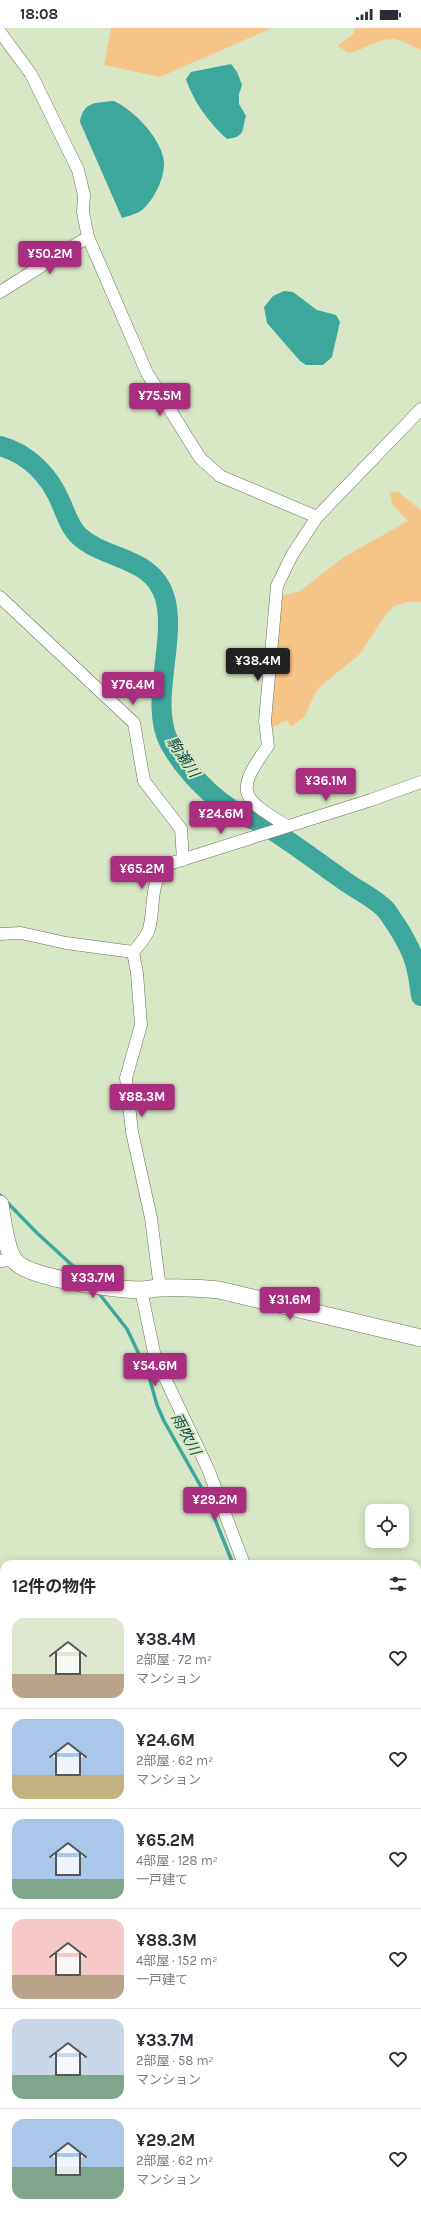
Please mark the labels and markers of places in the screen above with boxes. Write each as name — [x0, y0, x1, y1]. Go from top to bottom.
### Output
pin: ¥50.2M — [17, 241, 83, 275]
pin: ¥75.5M — [127, 383, 193, 417]
pin: ¥38.4M — [225, 648, 291, 682]
pin: ¥76.4M — [100, 672, 166, 706]
pin: ¥36.1M — [293, 768, 359, 802]
pin: ¥24.6M — [188, 801, 254, 835]
pin: ¥65.2M — [109, 856, 175, 890]
pin: ¥88.3M — [109, 1084, 175, 1118]
pin: ¥33.7M — [60, 1265, 126, 1299]
pin: ¥31.6M — [257, 1287, 323, 1321]
pin: ¥54.6M — [122, 1353, 188, 1387]
pin: ¥29.2M — [182, 1487, 248, 1521]

